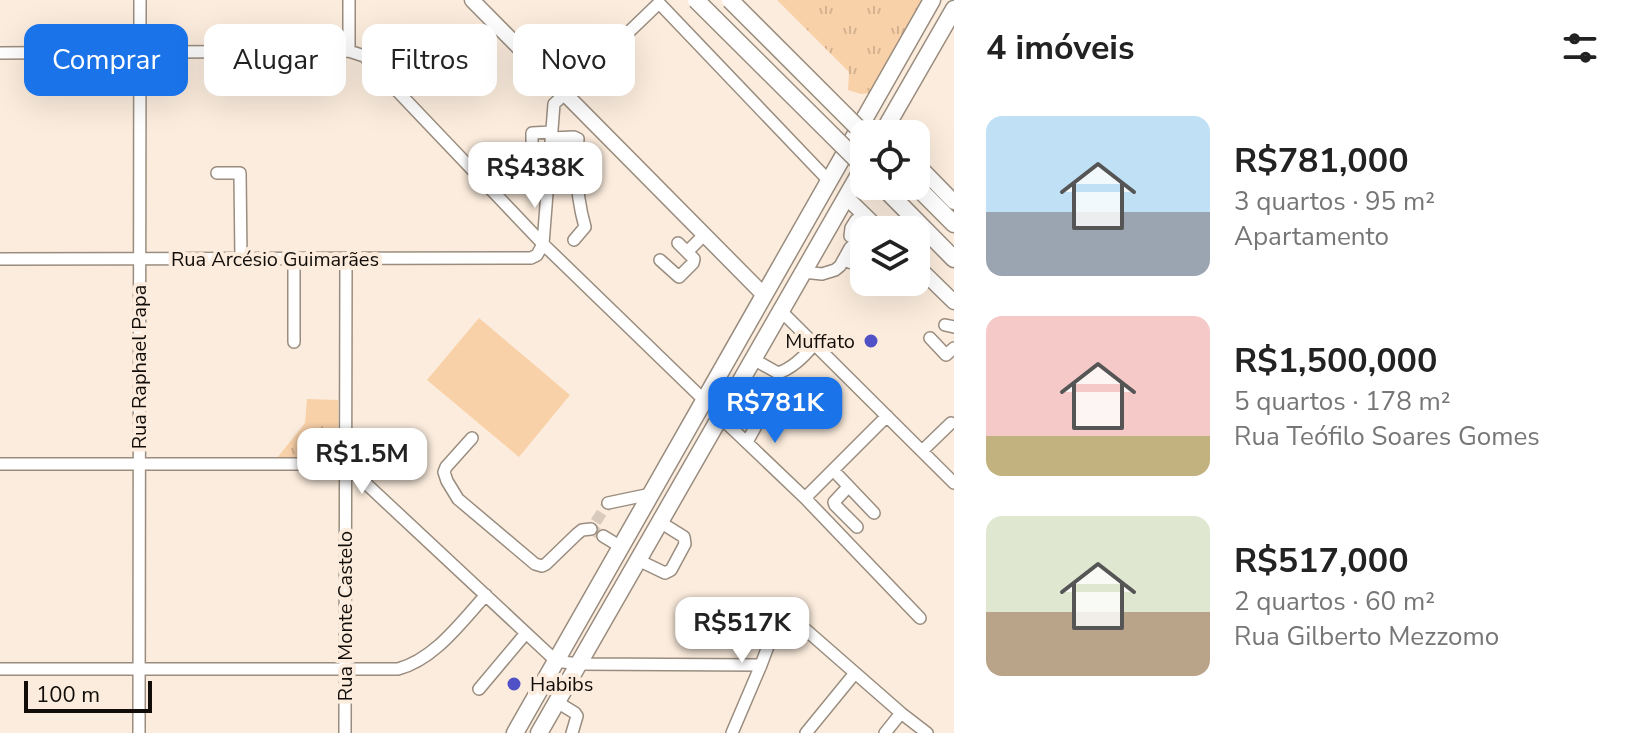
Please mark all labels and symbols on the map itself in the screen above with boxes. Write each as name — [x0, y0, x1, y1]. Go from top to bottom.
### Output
pin: R$438K — [470, 142, 600, 210]
street label: Rua Arcésio Guimarães — [171, 246, 379, 273]
street label: Rua Raphael Papa — [126, 285, 153, 449]
place label: Muffato — [785, 328, 855, 355]
marker: Muffato — [862, 332, 880, 350]
pin: R$781K — [710, 377, 840, 445]
pin: R$1.5M — [297, 428, 427, 496]
street label: Rua Monte Castelo — [332, 531, 359, 701]
pin: R$517K — [677, 597, 807, 665]
place label: Habibs — [530, 671, 593, 698]
marker: Habibs — [505, 675, 523, 693]
scale bar — [24, 677, 152, 713]

